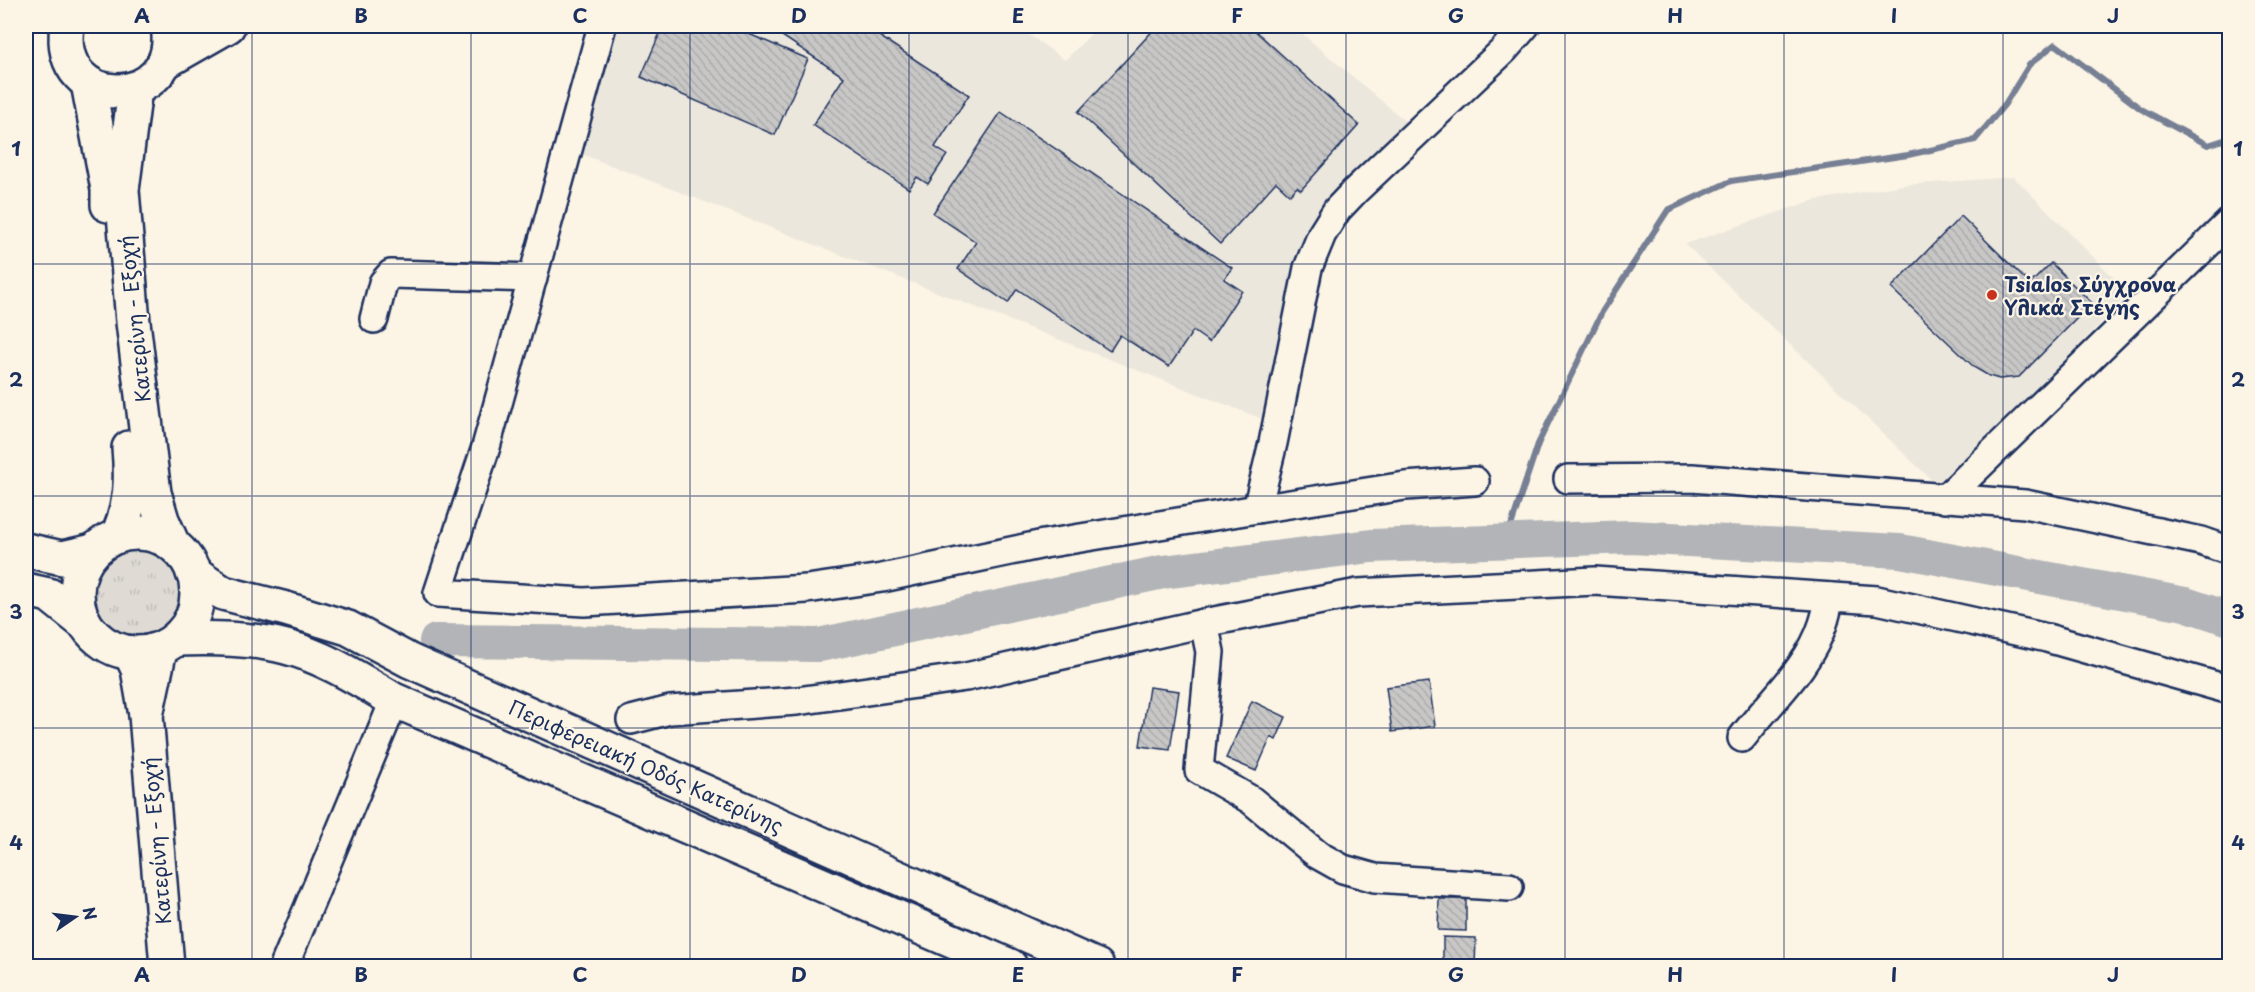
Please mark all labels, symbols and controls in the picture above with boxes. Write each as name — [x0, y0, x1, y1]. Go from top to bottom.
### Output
text: A — [134, 0, 150, 30]
text: B — [354, 0, 368, 30]
text: C — [572, 0, 588, 30]
text: D — [791, 0, 807, 30]
text: E — [1012, 0, 1024, 30]
text: F — [1231, 0, 1243, 30]
text: G — [1448, 0, 1464, 30]
text: H — [1667, 0, 1683, 30]
text: I — [1891, 0, 1897, 30]
text: J — [2107, 0, 2119, 30]
text: 1 — [11, 133, 21, 163]
text: 1 — [2233, 133, 2243, 163]
street label: Κατερίνη - Εξοχή — [110, 234, 158, 404]
place label: Tsialos Σύγχρονα Υλικά Στέγης — [2004, 269, 2177, 322]
marker: Tsialos Σύγχρονα Υλικά Στέγης — [1985, 288, 1999, 302]
text: 2 — [9, 364, 23, 394]
text: 2 — [2231, 364, 2245, 394]
text: 3 — [9, 596, 23, 626]
text: 3 — [2231, 596, 2245, 626]
street label: Περιφερειακή Οδός Κατερίνης — [504, 692, 788, 840]
street label: Κατερίνη - Εξοχή — [134, 756, 178, 926]
text: 4 — [9, 827, 23, 857]
text: 4 — [2231, 827, 2245, 857]
north arrow — [45, 887, 105, 947]
text: N — [77, 904, 104, 922]
text: A — [134, 959, 150, 989]
text: B — [354, 959, 368, 989]
text: C — [572, 959, 588, 989]
text: D — [791, 959, 807, 989]
text: E — [1012, 959, 1024, 989]
text: F — [1231, 959, 1243, 989]
text: G — [1448, 959, 1464, 989]
text: H — [1667, 959, 1683, 989]
text: I — [1891, 959, 1897, 989]
text: J — [2107, 959, 2119, 989]

